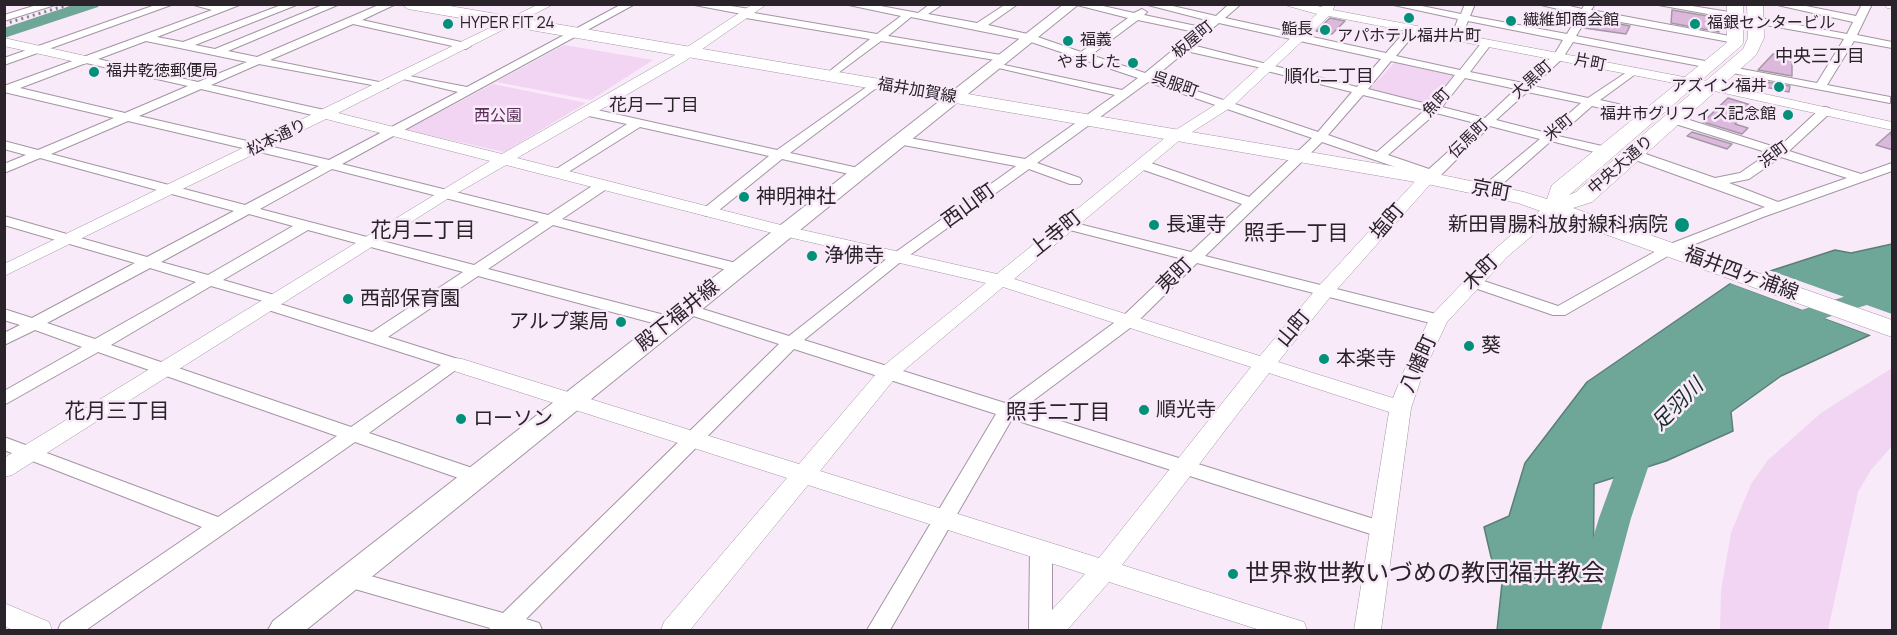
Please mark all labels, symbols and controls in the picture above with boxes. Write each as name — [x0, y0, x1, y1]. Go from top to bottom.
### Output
marker: アパホテル福井片町 — [1402, 11, 1416, 25]
place label: 繊維卸商会館 — [1523, 11, 1619, 31]
place label: HYPER FIT 24 — [460, 14, 555, 34]
marker: 繊維卸商会館 — [1504, 14, 1518, 28]
place label: 福銀センタービル — [1707, 14, 1835, 34]
marker: HYPER FIT 24 — [441, 17, 455, 31]
street label: 板屋町 — [1168, 17, 1218, 63]
marker: 福銀センタービル — [1688, 17, 1702, 31]
place label: 鮨長 — [1281, 20, 1313, 40]
marker: 鮨長 — [1318, 23, 1332, 37]
place label: アパホテル福井片町 — [1337, 27, 1481, 47]
place label: 福義 — [1080, 31, 1112, 51]
marker: 福義 — [1061, 34, 1075, 48]
district label: 中央三丁目 — [1775, 46, 1865, 68]
street label: 片町 — [1572, 51, 1608, 75]
place label: やました — [1057, 53, 1121, 73]
marker: やました — [1126, 56, 1140, 70]
street label: 大黒町 — [1508, 57, 1556, 103]
place label: 福井乾徳郵便局 — [106, 62, 218, 82]
marker: 福井乾徳郵便局 — [87, 65, 101, 79]
district label: 順化二丁目 — [1284, 66, 1374, 88]
street label: 呉服町 — [1149, 68, 1201, 102]
street label: 福井加賀線 — [876, 75, 958, 107]
place label: アズイン福井 — [1671, 77, 1767, 97]
marker: アズイン福井 — [1772, 80, 1786, 94]
street label: 魚町 — [1419, 85, 1455, 121]
district label: 花月一丁目 — [609, 95, 699, 117]
place label: 福井市グリフィス記念館 — [1600, 105, 1776, 125]
park label: 西公園 — [474, 107, 522, 127]
marker: 福井市グリフィス記念館 — [1781, 108, 1795, 122]
street label: 米町 — [1541, 110, 1577, 146]
street label: 松本通り — [244, 115, 310, 161]
street label: 伝馬町 — [1445, 115, 1493, 163]
street label: 中央大通り — [1585, 132, 1657, 198]
street label: 浜町 — [1755, 138, 1793, 172]
street label: 京町 — [1469, 175, 1513, 207]
street label: 西山町 — [938, 179, 1000, 233]
place label: 神明神社 — [756, 185, 836, 209]
marker: 神明神社 — [737, 190, 751, 204]
street label: 塩町 — [1366, 199, 1410, 245]
street label: 上寺町 — [1025, 206, 1087, 262]
place label: 長運寺 — [1166, 213, 1226, 237]
place label: 新田胃腸科放射線科病院 — [1448, 213, 1668, 237]
marker: 新田胃腸科放射線科病院 — [1673, 216, 1691, 234]
district label: 花月二丁目 — [371, 218, 475, 244]
marker: 長運寺 — [1147, 218, 1161, 232]
district label: 照手一丁目 — [1244, 221, 1348, 247]
street label: 福井四ヶ浦線 — [1681, 242, 1801, 306]
place label: 浄佛寺 — [824, 244, 884, 268]
marker: 浄佛寺 — [805, 249, 819, 263]
street label: 木町 — [1458, 250, 1504, 296]
street label: 夷町 — [1152, 253, 1198, 299]
street label: 殿下福井線 — [632, 275, 724, 357]
place label: 西部保育園 — [360, 287, 460, 311]
marker: 西部保育園 — [341, 292, 355, 306]
street label: 山町 — [1272, 306, 1316, 352]
place label: アルプ薬局 — [509, 310, 609, 334]
marker: アルプ薬局 — [614, 315, 628, 329]
street label: 八幡町 — [1396, 332, 1442, 396]
place label: 葵 — [1481, 334, 1501, 358]
marker: 葵 — [1462, 339, 1476, 353]
place label: 本楽寺 — [1336, 347, 1396, 371]
marker: 本楽寺 — [1317, 352, 1331, 366]
water label: 足羽川 — [1647, 374, 1709, 436]
place label: 順光寺 — [1156, 398, 1216, 422]
district label: 花月三丁目 — [65, 399, 169, 425]
district label: 照手二丁目 — [1006, 400, 1110, 426]
marker: 順光寺 — [1137, 403, 1151, 417]
place label: ローソン — [473, 407, 553, 431]
marker: ローソン — [454, 412, 468, 426]
place label: 世界救世教いづめの教団福井教会 — [1245, 560, 1605, 588]
marker: 世界救世教いづめの教団福井教会 — [1226, 567, 1240, 581]

